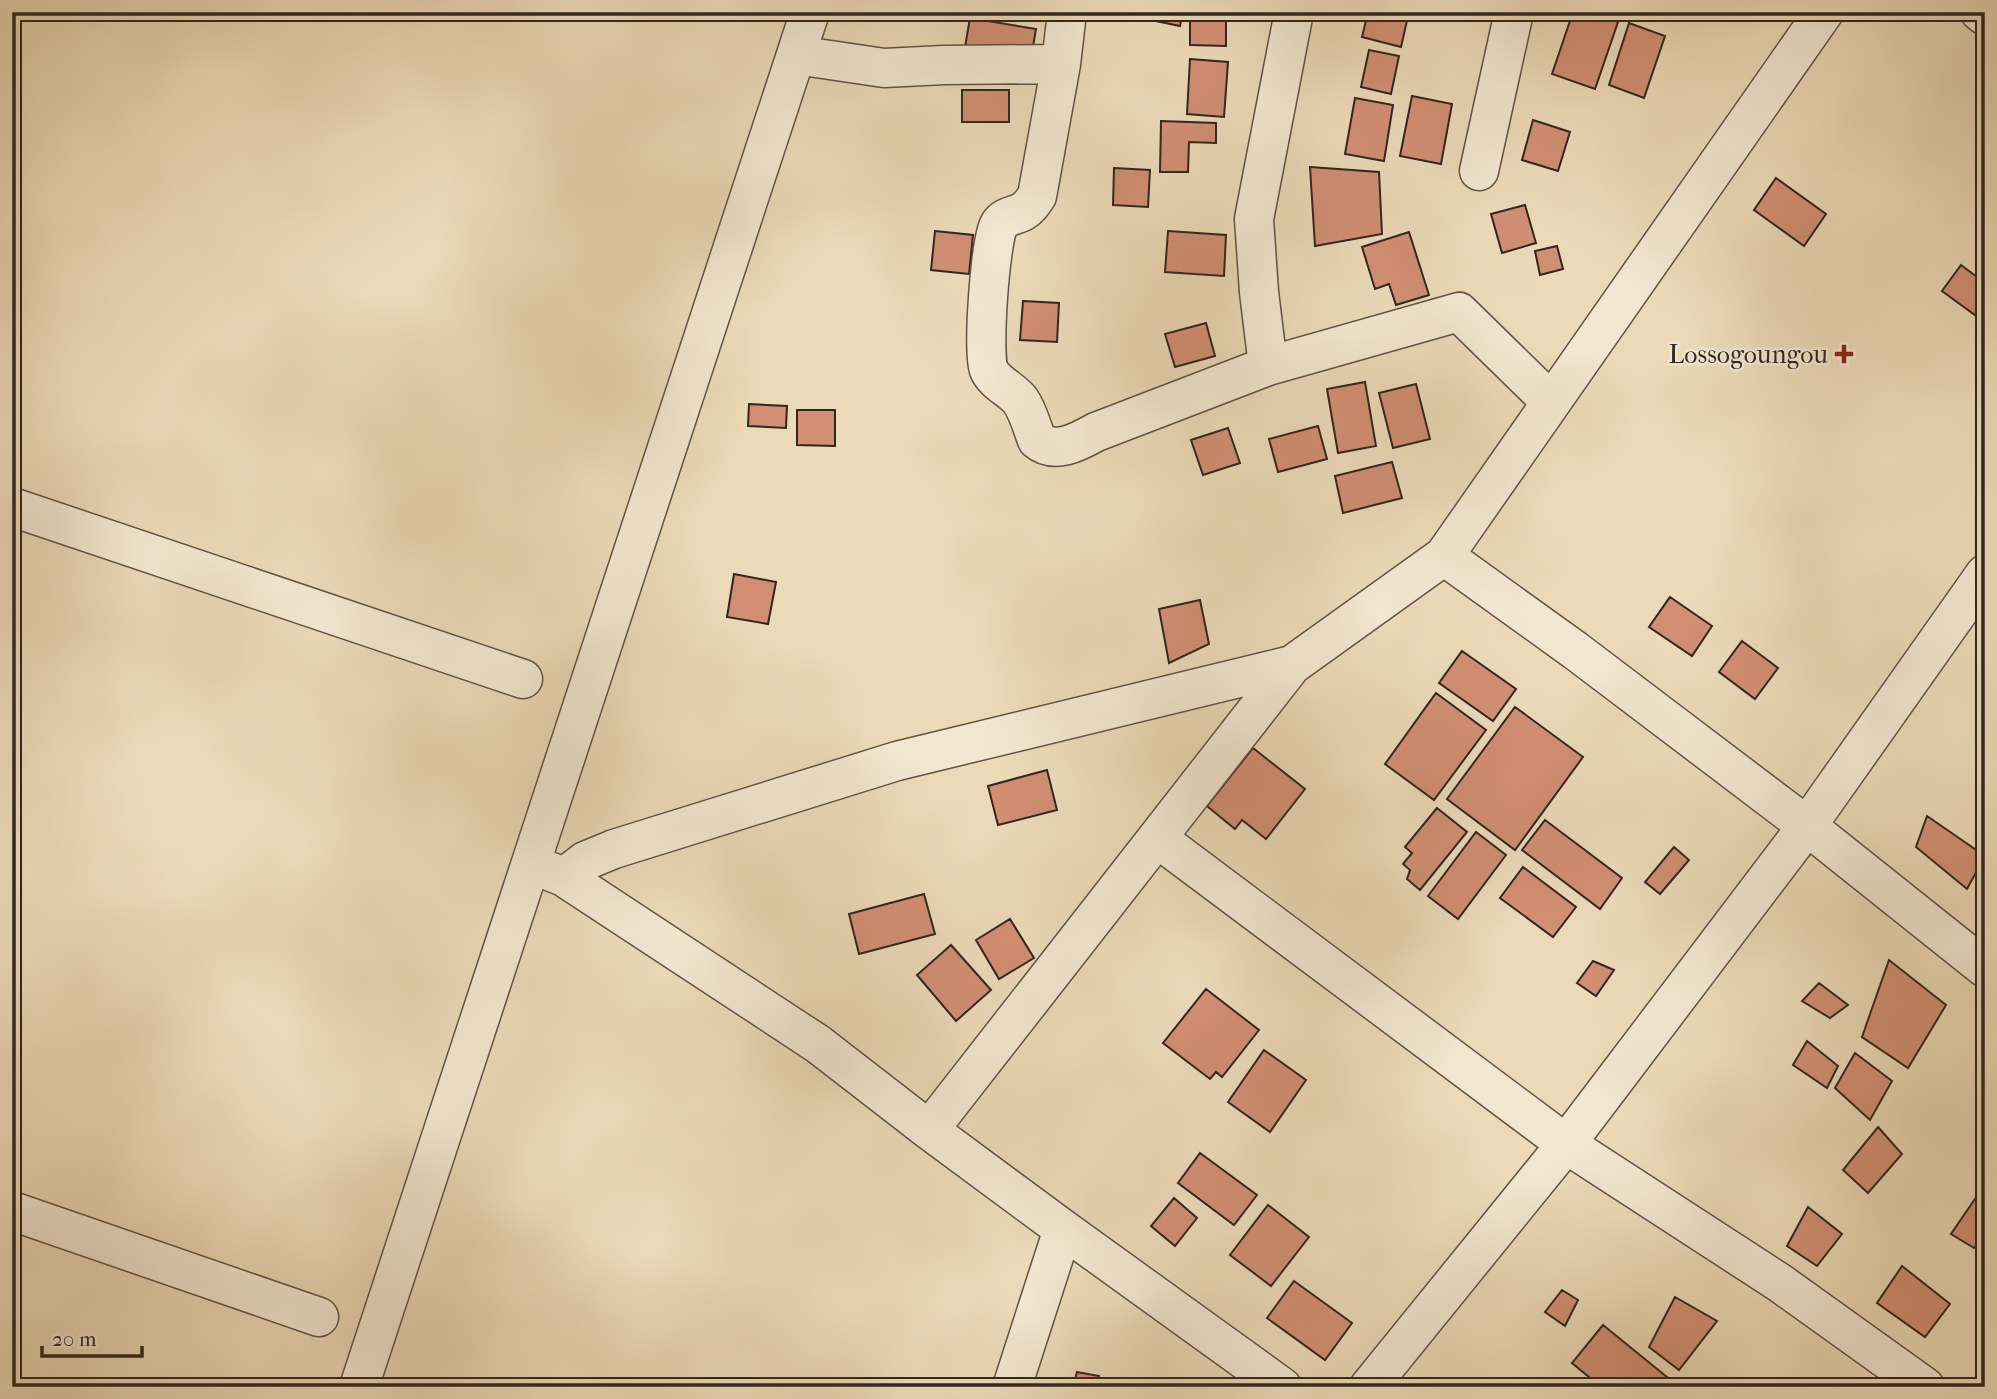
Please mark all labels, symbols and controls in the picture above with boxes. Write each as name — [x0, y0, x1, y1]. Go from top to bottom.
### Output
place label: Lossogoungou — [1669, 339, 1828, 370]
marker: Lossogoungou — [1834, 344, 1854, 364]
scale bar — [42, 1315, 142, 1359]
text: 20 m — [52, 1327, 97, 1351]

